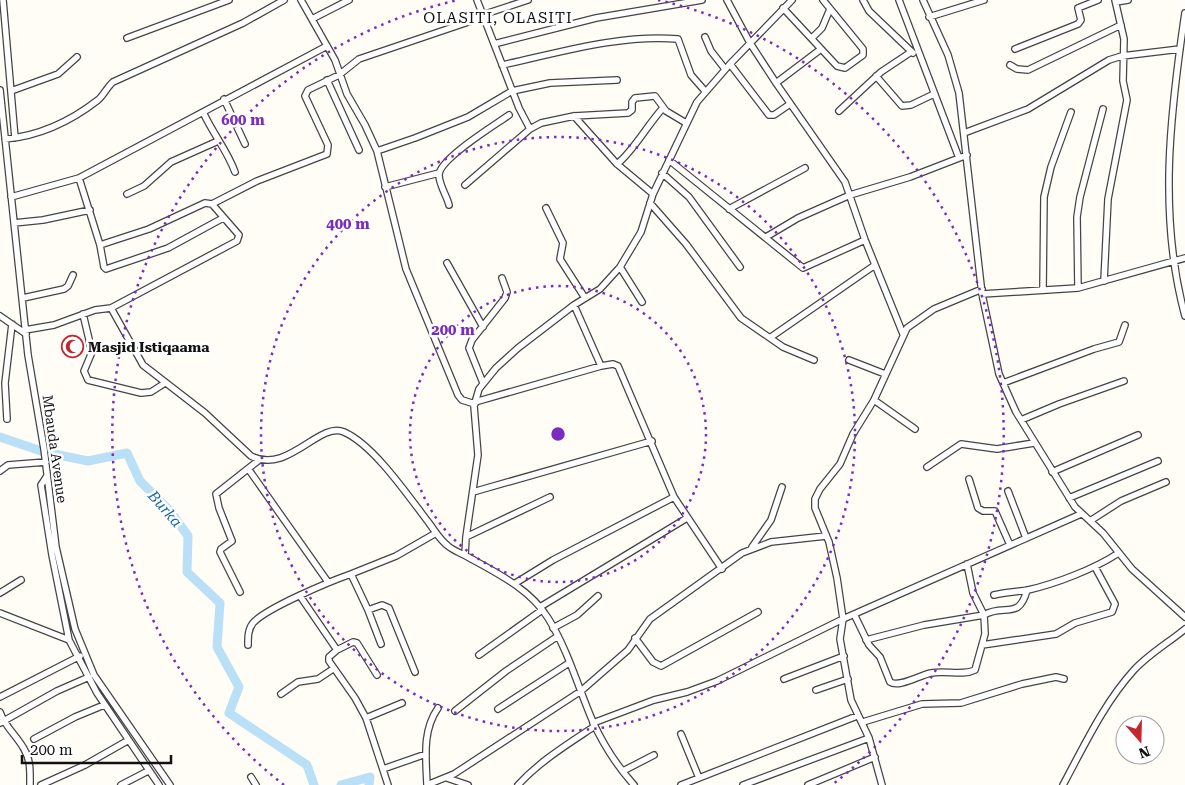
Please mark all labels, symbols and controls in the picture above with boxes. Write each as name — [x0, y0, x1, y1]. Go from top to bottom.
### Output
district label: OLASITI, OLASITI — [423, 9, 573, 27]
text: 600 m — [221, 111, 265, 129]
text: 400 m — [326, 215, 370, 233]
text: 200 m — [431, 321, 475, 339]
mosque icon: Masjid Istiqaama — [60, 335, 84, 359]
place label: Masjid Istiqaama — [88, 339, 210, 355]
street label: Mbauda Avenue — [40, 394, 71, 504]
centre of rings — [549, 425, 567, 443]
water label: Burka — [144, 486, 186, 531]
north arrow — [1115, 715, 1165, 765]
scale bar — [22, 732, 171, 764]
text: 200 m — [30, 741, 73, 759]
text: N — [1136, 743, 1152, 762]

